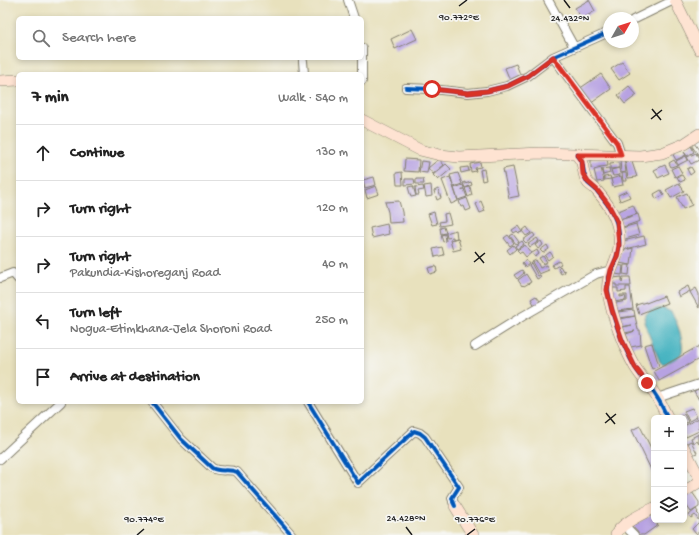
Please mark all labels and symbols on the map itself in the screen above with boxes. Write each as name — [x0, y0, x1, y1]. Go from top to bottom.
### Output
text: 90.772°E — [438, 12, 480, 24]
north arrow — [603, 12, 639, 48]
text: 24.432°N — [551, 13, 590, 25]
route start — [423, 80, 441, 98]
route end — [638, 374, 656, 392]
text: 24.428°N — [387, 513, 426, 525]
text: 90.774°E — [123, 514, 165, 526]
text: 90.776°E — [454, 514, 496, 526]

